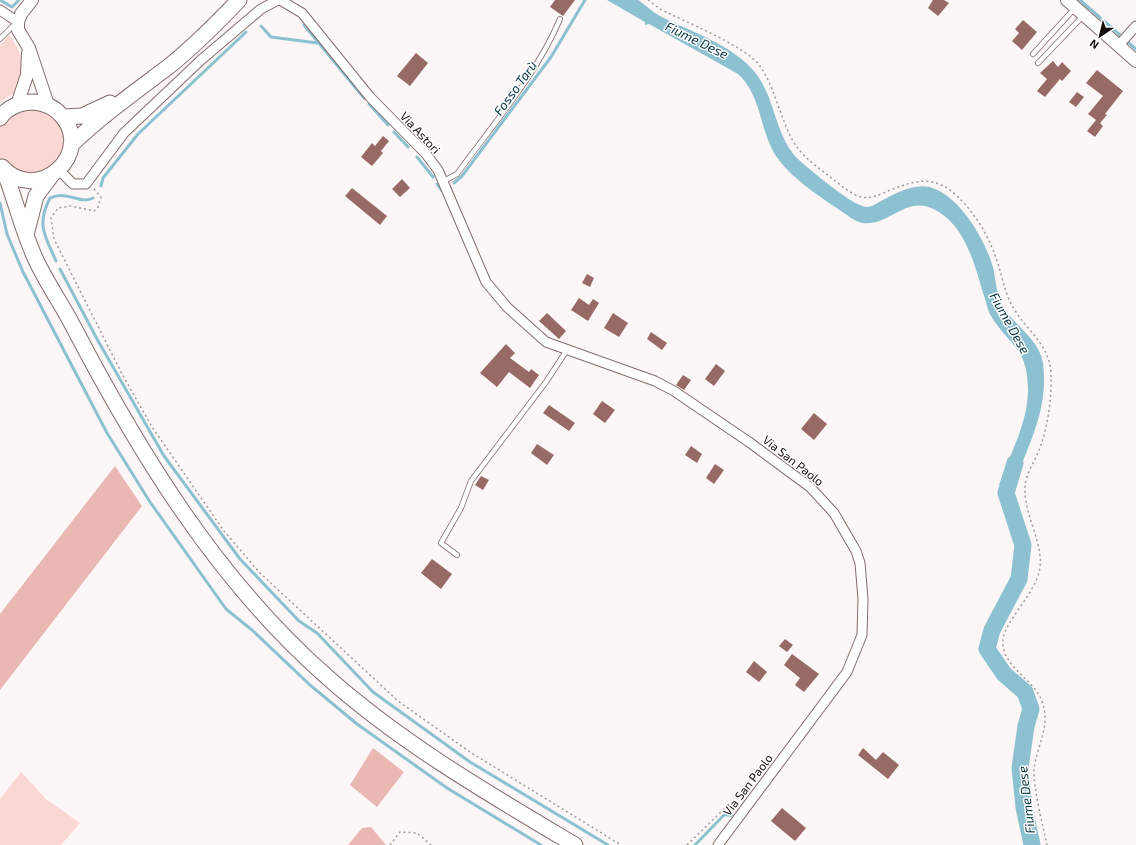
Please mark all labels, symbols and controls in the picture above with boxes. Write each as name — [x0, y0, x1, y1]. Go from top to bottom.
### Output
north arrow — [1080, 16, 1120, 56]
water label: Fiume Dese — [663, 18, 731, 62]
text: N — [1087, 37, 1101, 52]
water label: Fosso Tarù — [490, 58, 540, 118]
street label: Via Astori — [398, 109, 444, 156]
water label: Fiume Dese — [987, 289, 1033, 357]
street label: Via San Paolo — [760, 432, 827, 488]
street label: Via San Paolo — [720, 751, 775, 818]
water label: Fiume Dese — [1014, 765, 1038, 835]

